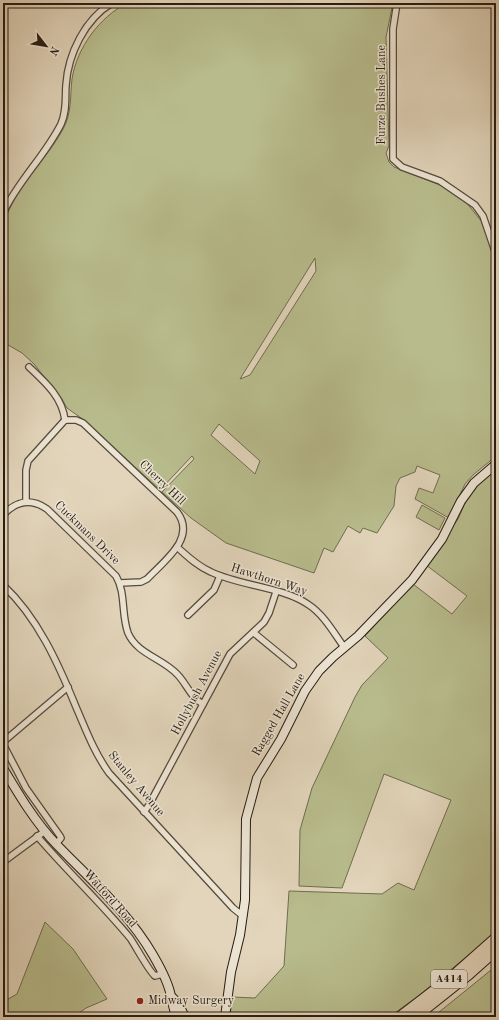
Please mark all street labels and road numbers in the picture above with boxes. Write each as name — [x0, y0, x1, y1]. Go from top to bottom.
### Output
street label: Furze Bushes Lane — [376, 44, 388, 145]
street label: Cherry Hill — [137, 458, 187, 508]
street label: Cuckmans Drive — [52, 499, 122, 567]
street label: Hawthorn Way — [229, 562, 309, 598]
street label: Hollybush Avenue — [170, 648, 225, 737]
street label: Ragged Hall Lane — [250, 671, 308, 759]
street label: Stanley Avenue — [105, 749, 167, 819]
street label: Watford Road — [81, 868, 139, 930]
road number: A414 — [431, 970, 467, 988]

